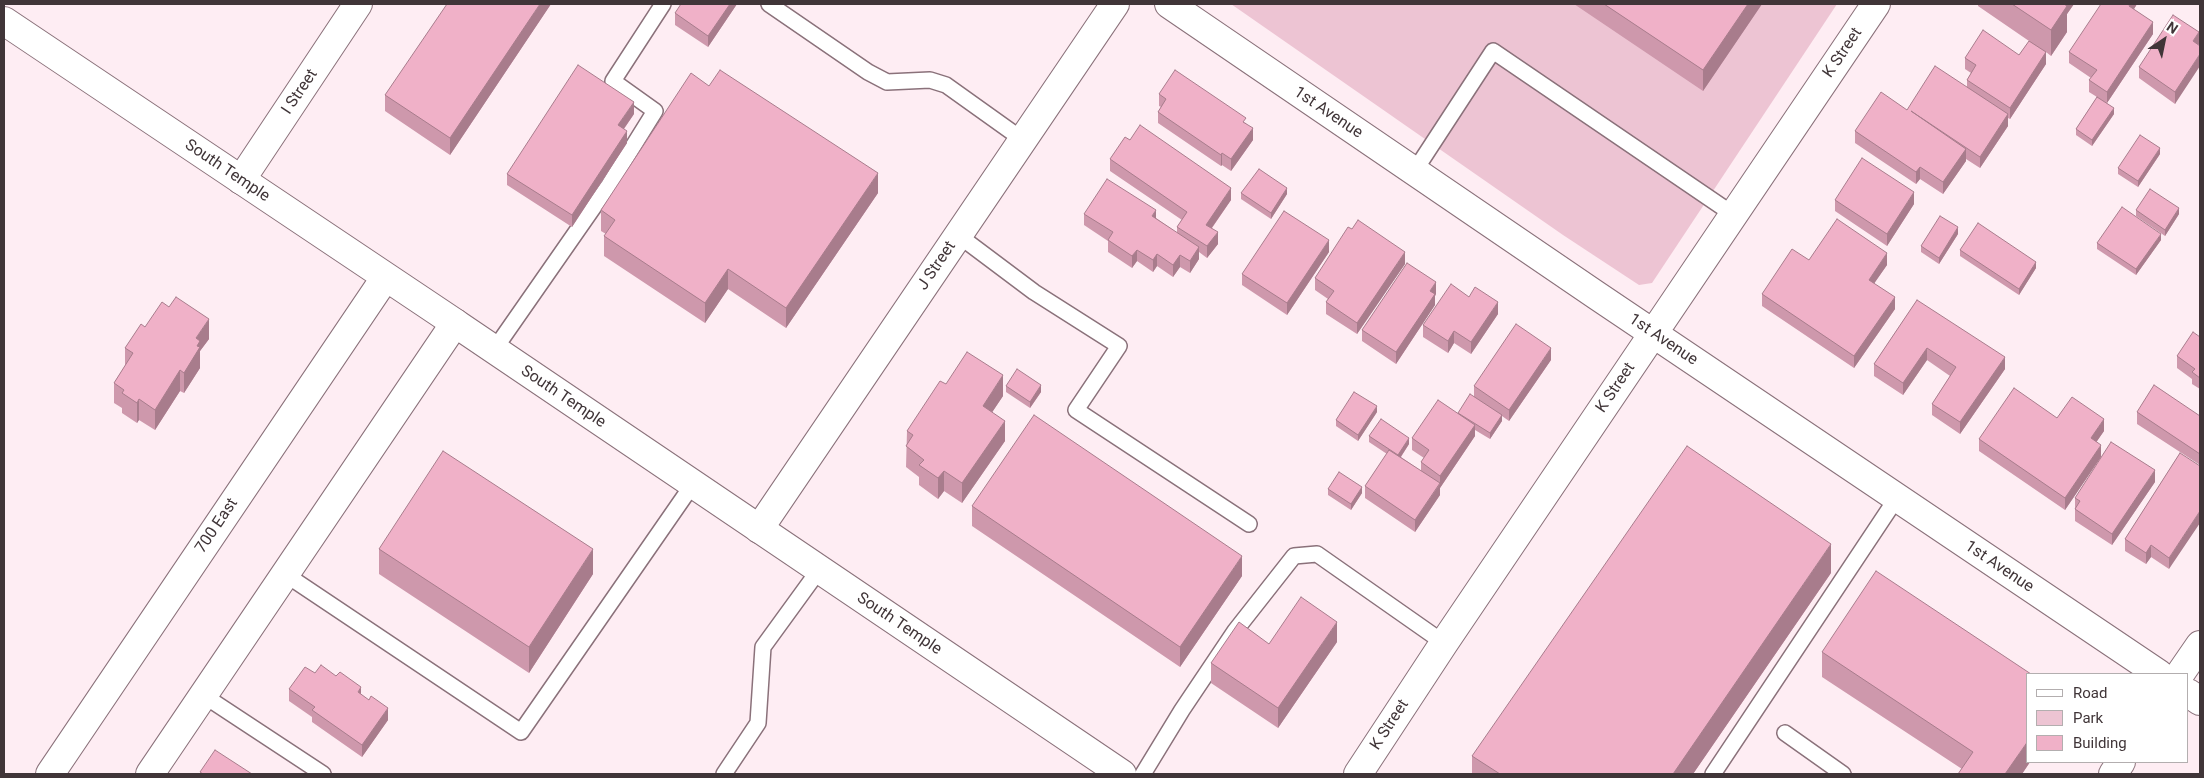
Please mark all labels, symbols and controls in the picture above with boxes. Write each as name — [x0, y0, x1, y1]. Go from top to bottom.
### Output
north arrow — [2139, 15, 2189, 65]
text: N — [2164, 18, 2181, 37]
street label: K Street — [1819, 24, 1867, 82]
street label: I Street — [278, 66, 322, 118]
street label: 1st Avenue — [1290, 83, 1366, 143]
street label: South Temple — [181, 136, 273, 206]
street label: J Street — [914, 238, 960, 294]
street label: 1st Avenue — [1625, 310, 1701, 370]
street label: K Street — [1592, 359, 1640, 417]
street label: South Temple — [517, 362, 609, 432]
street label: 700 East — [192, 495, 242, 557]
street label: 1st Avenue — [1961, 537, 2037, 597]
street label: South Temple — [853, 589, 945, 659]
legend — [2026, 673, 2189, 763]
text: Road — [2073, 684, 2107, 702]
street label: K Street — [1367, 696, 1413, 754]
text: Park — [2073, 709, 2103, 727]
text: Building — [2073, 734, 2127, 752]

